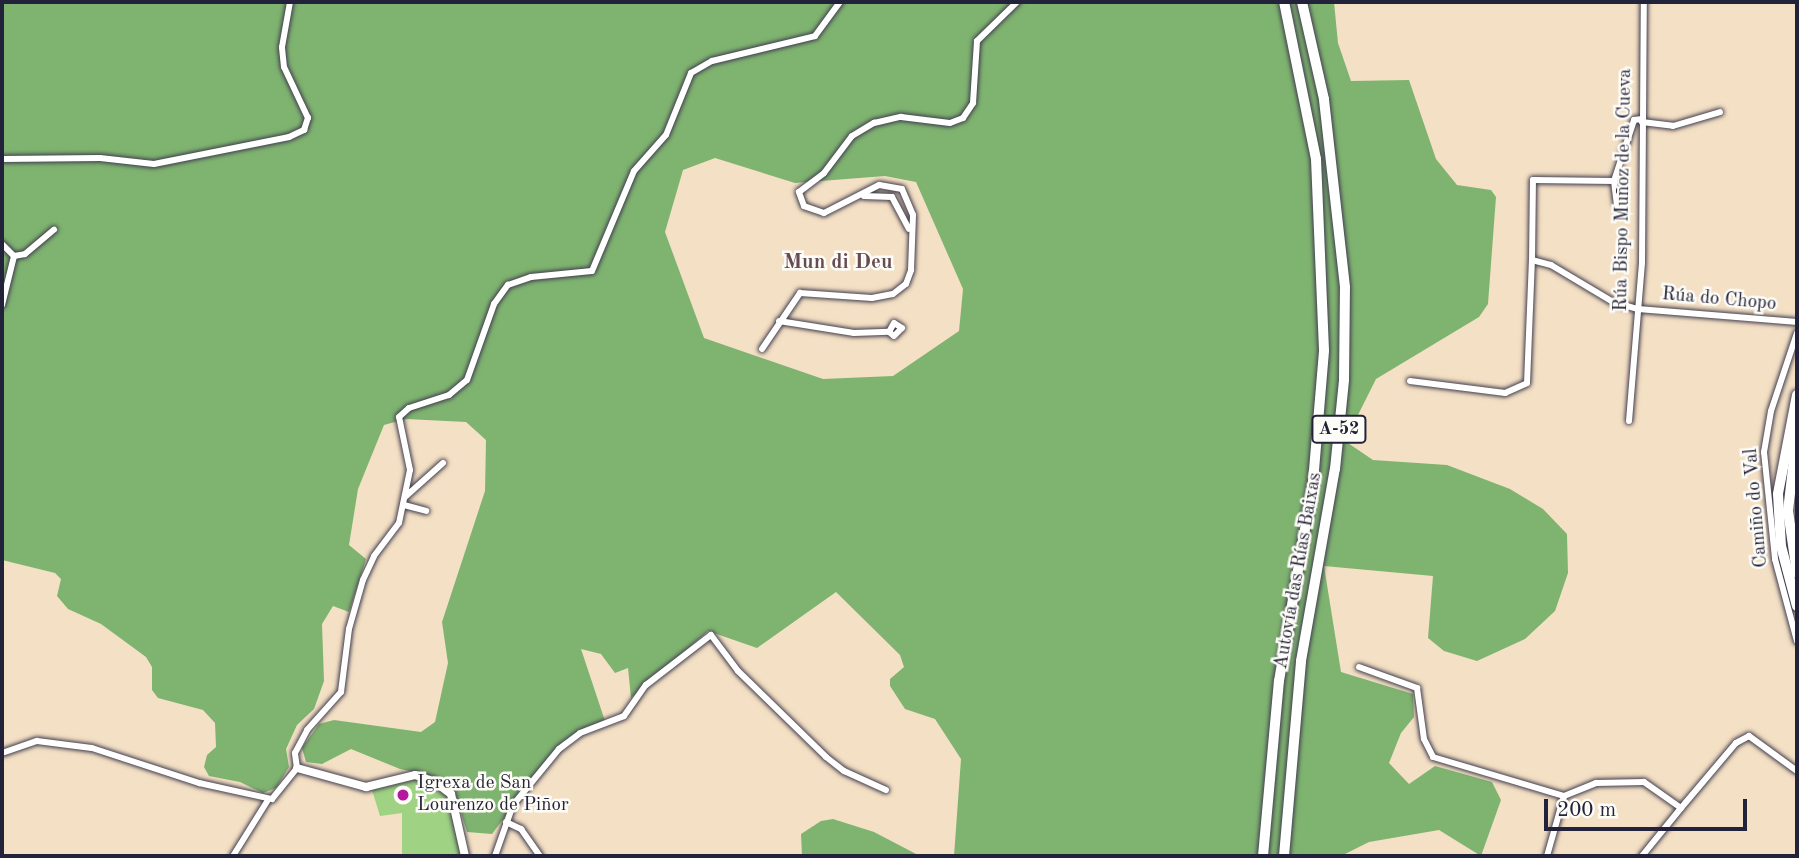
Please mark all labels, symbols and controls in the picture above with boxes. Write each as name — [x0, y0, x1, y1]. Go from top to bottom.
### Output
street label: Rúa Bispo Muñoz de la Cueva — [1610, 68, 1638, 312]
district label: Mun di Deu — [783, 250, 893, 276]
street label: Rúa do Chopo — [1661, 284, 1777, 316]
road number: A-52 — [1311, 414, 1367, 444]
street label: Camiño do Val — [1740, 447, 1774, 569]
street label: Autovía das Rías Baixas — [1270, 471, 1328, 671]
place label: Igrexa de San Lourenzo de Piñor — [417, 773, 569, 817]
scale bar — [1547, 784, 1750, 828]
marker: Igrexa de San Lourenzo de Piñor — [395, 787, 411, 803]
text: 200 m — [1557, 800, 1616, 821]

